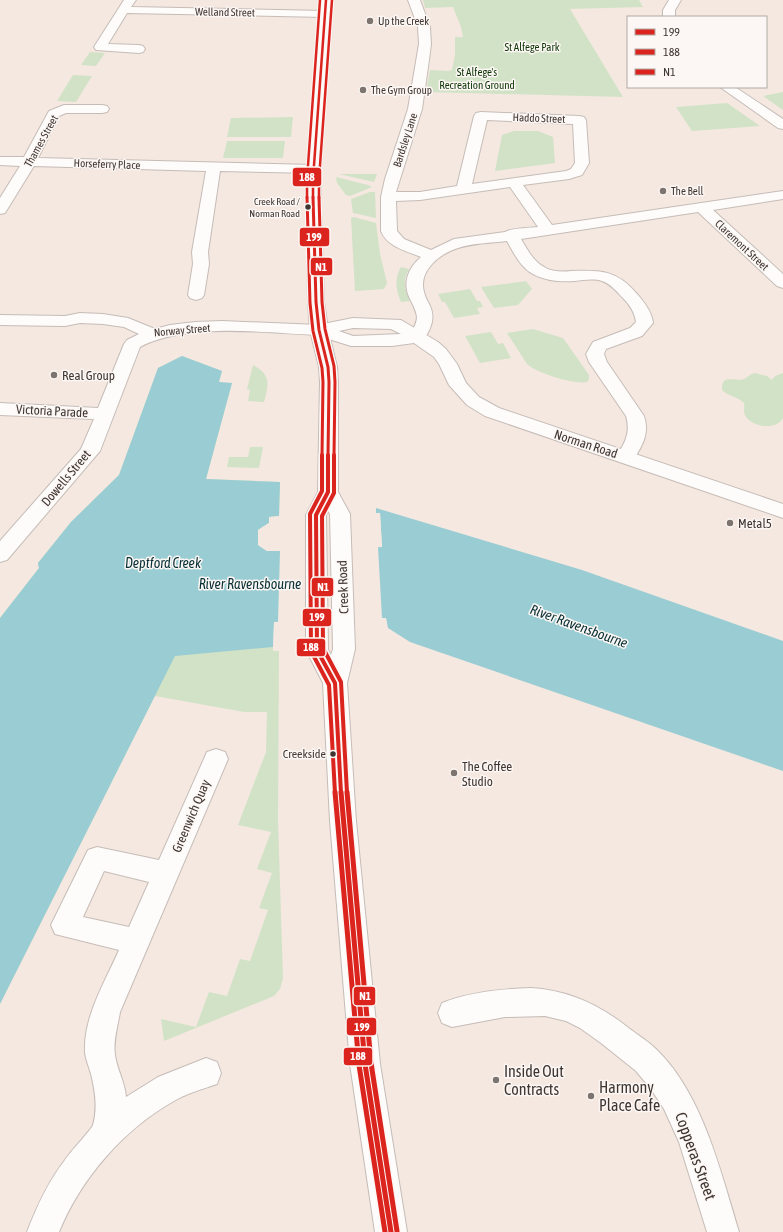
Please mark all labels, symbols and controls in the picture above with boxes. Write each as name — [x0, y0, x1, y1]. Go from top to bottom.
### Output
street label: Welland Street — [195, 5, 255, 19]
place label: Up the Creek — [378, 15, 429, 27]
marker: Up the Creek — [365, 16, 375, 26]
legend — [627, 16, 767, 88]
text: 199 — [663, 25, 680, 39]
park label: St Alfege Park — [504, 41, 560, 53]
text: 188 — [663, 45, 680, 59]
text: N1 — [663, 65, 676, 79]
park label: St Alfege's Recreation Ground — [439, 66, 515, 91]
place label: The Gym Group — [371, 84, 432, 96]
marker: The Gym Group — [358, 85, 368, 95]
street label: Bardsley Lane — [391, 111, 419, 169]
street label: Haddo Street — [512, 111, 566, 125]
street label: Thames Street — [22, 113, 60, 169]
street label: Horseferry Place — [73, 157, 141, 171]
line badge: 188 — [292, 167, 322, 187]
text: 188 — [299, 171, 315, 183]
place label: The Bell — [671, 185, 704, 197]
marker: The Bell — [658, 186, 668, 196]
place label: Creek Road / Norman Road — [249, 196, 301, 219]
marker: Creek Road / Norman Road — [303, 202, 313, 212]
street label: Claremont Street — [713, 217, 771, 273]
line badge: 199 — [299, 227, 330, 247]
text: 199 — [306, 231, 322, 243]
line badge: N1 — [310, 257, 333, 276]
text: N1 — [315, 261, 327, 273]
street label: Norway Street — [153, 322, 211, 338]
place label: Real Group — [62, 368, 115, 383]
marker: Real Group — [49, 370, 59, 380]
street label: Victoria Parade — [15, 402, 89, 420]
street label: Norman Road — [552, 427, 620, 461]
street label: Dowells Street — [38, 447, 94, 509]
place label: Metal5 — [738, 516, 772, 531]
marker: Metal5 — [725, 518, 735, 528]
water label: Deptford Creek — [125, 555, 202, 571]
street label: Creek Road — [335, 560, 351, 614]
water label: River Ravensbourne — [199, 576, 301, 592]
line badge: N1 — [311, 577, 334, 597]
text: N1 — [317, 581, 329, 593]
water label: River Ravensbourne — [528, 601, 630, 651]
line badge: 199 — [302, 608, 332, 627]
text: 199 — [309, 611, 325, 623]
line badge: 188 — [296, 638, 326, 657]
text: 188 — [303, 641, 319, 653]
place label: Creekside — [283, 747, 326, 761]
marker: Creekside — [328, 749, 338, 759]
place label: The Coffee Studio — [462, 759, 512, 789]
marker: The Coffee Studio — [449, 768, 459, 778]
street label: Greenwich Quay — [169, 777, 213, 855]
line badge: N1 — [353, 986, 376, 1006]
text: N1 — [359, 990, 371, 1002]
line badge: 199 — [346, 1017, 377, 1036]
text: 199 — [354, 1021, 370, 1033]
line badge: 188 — [343, 1047, 373, 1066]
text: 188 — [350, 1050, 366, 1062]
place label: Inside Out Contracts — [504, 1062, 564, 1098]
marker: Inside Out Contracts — [491, 1075, 501, 1085]
place label: Harmony Place Cafe — [599, 1078, 660, 1114]
marker: Harmony Place Cafe — [586, 1091, 596, 1101]
street label: Copperas Street — [671, 1110, 720, 1203]

